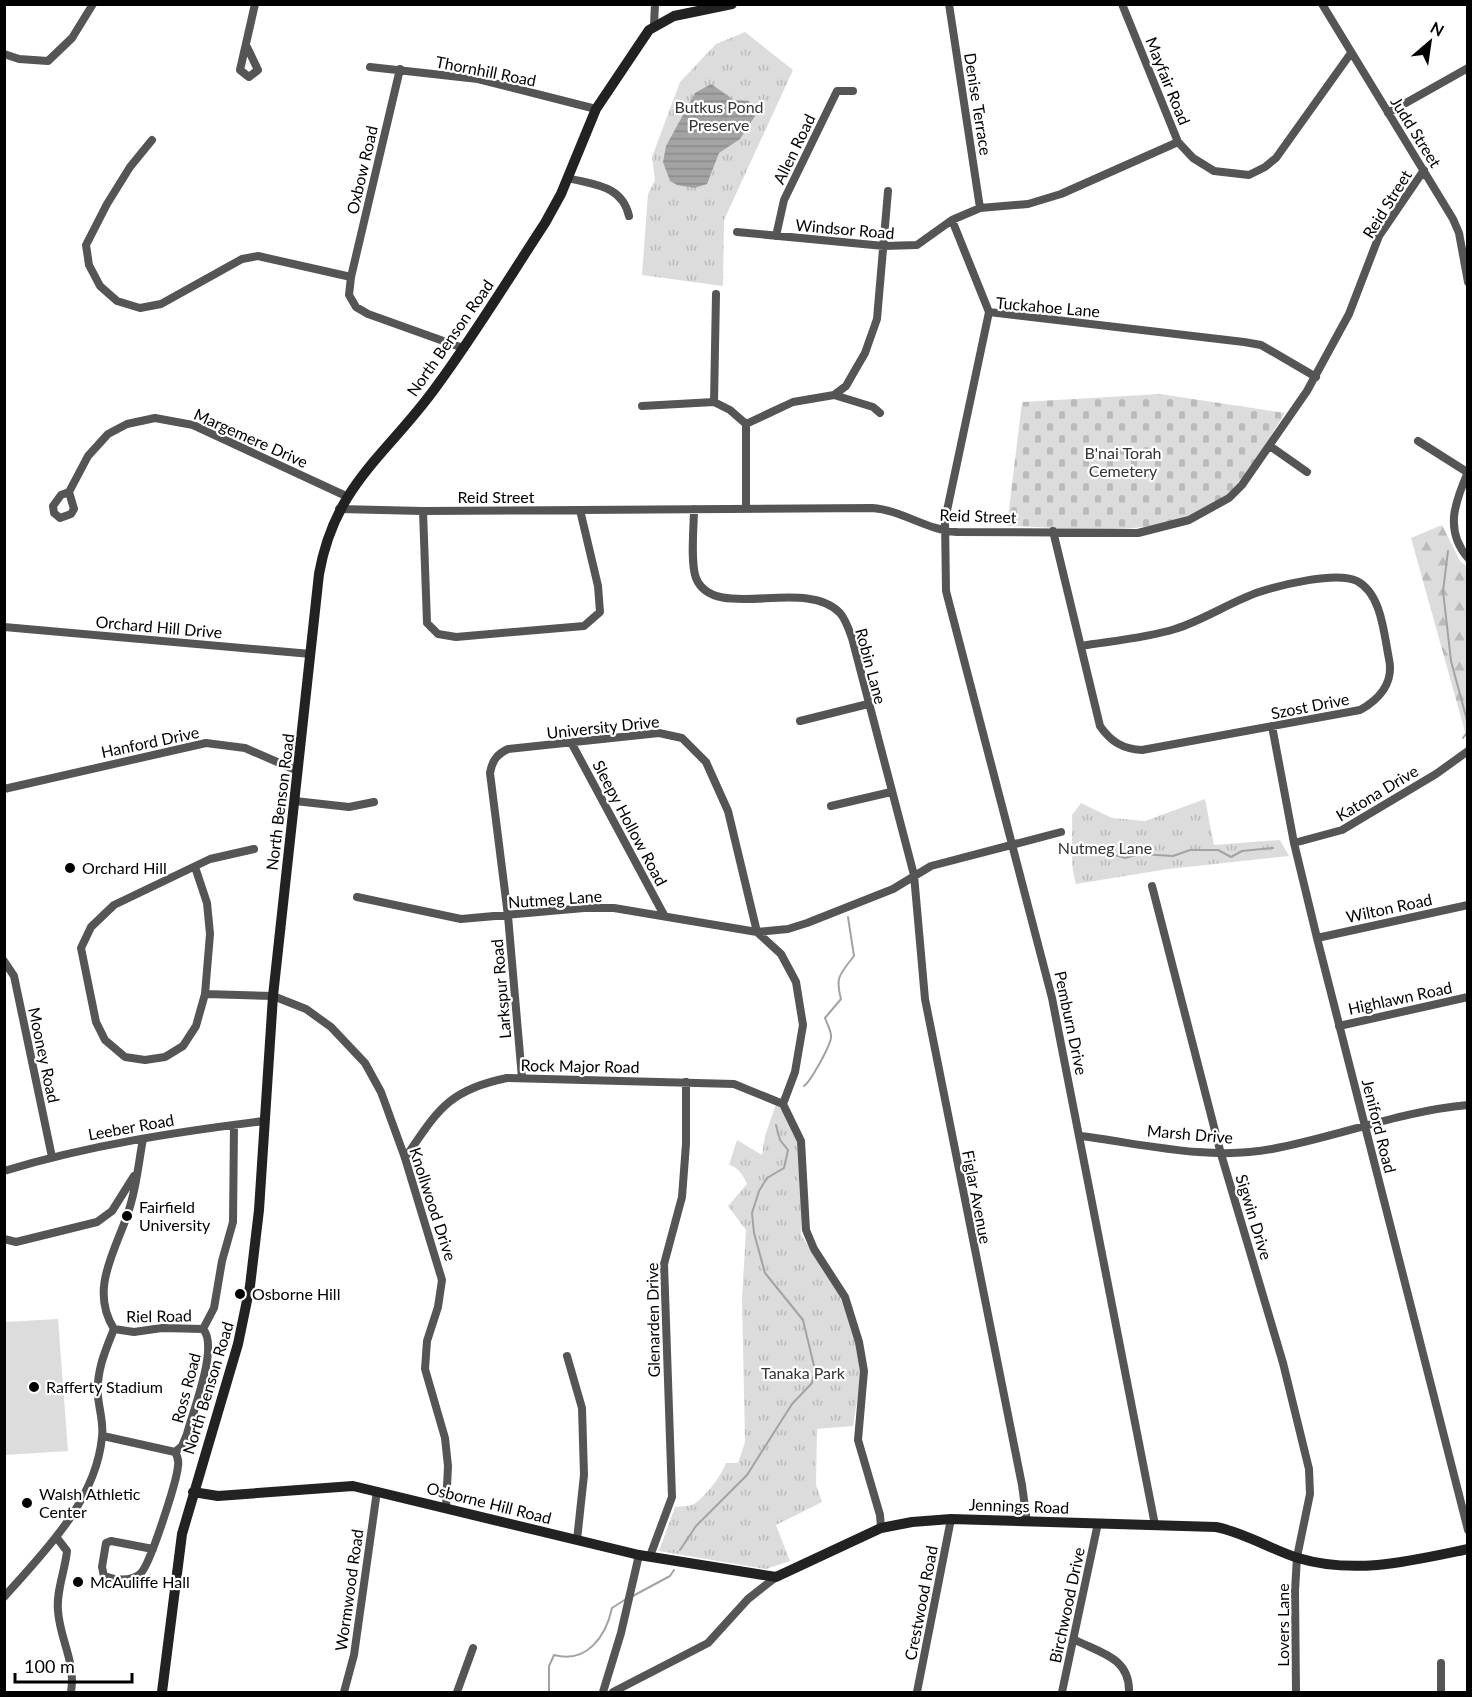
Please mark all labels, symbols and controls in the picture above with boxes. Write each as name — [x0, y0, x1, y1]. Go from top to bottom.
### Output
north arrow — [1400, 12, 1460, 72]
text: N — [1428, 17, 1448, 40]
street label: Mayfair Road — [1142, 34, 1195, 128]
street label: Thornhill Road — [434, 51, 538, 90]
street label: Denise Terrace — [961, 51, 996, 157]
street label: Judd Street — [1387, 93, 1446, 171]
park label: Butkus Pond Preserve — [674, 97, 764, 134]
street label: Allen Road — [769, 111, 819, 187]
street label: Oxbow Road — [342, 124, 381, 216]
street label: Reid Street — [1358, 166, 1415, 241]
street label: Windsor Road — [795, 215, 895, 242]
street label: North Benson Road — [402, 276, 497, 400]
street label: Tuckahoe Lane — [995, 292, 1101, 321]
street label: Margemere Drive — [191, 404, 311, 471]
park label: B'nai Torah Cemetery — [1084, 443, 1162, 480]
street label: Reid Street — [458, 487, 535, 506]
street label: Reid Street — [939, 505, 1017, 526]
street label: Orchard Hill Drive — [95, 612, 223, 641]
street label: Robin Lane — [852, 626, 891, 706]
street label: Szost Drive — [1269, 689, 1351, 722]
street label: University Drive — [546, 711, 660, 742]
street label: Hanford Drive — [99, 722, 201, 761]
street label: North Benson Road — [262, 732, 297, 871]
street label: Sleepy Hollow Road — [589, 757, 672, 889]
street label: Katona Drive — [1332, 761, 1421, 824]
park label: Nutmeg Lane — [1058, 838, 1152, 857]
place label: Orchard Hill — [82, 858, 167, 877]
marker: Orchard Hill — [63, 861, 77, 875]
street label: Nutmeg Lane — [507, 886, 603, 911]
street label: Wilton Road — [1344, 889, 1434, 926]
street label: Larkspur Road — [487, 938, 514, 1040]
street label: Pemburn Drive — [1051, 969, 1092, 1077]
street label: Highlawn Road — [1346, 977, 1454, 1018]
street label: Mooney Road — [25, 1005, 64, 1104]
street label: Rock Major Road — [520, 1055, 640, 1076]
street label: Jeniford Road — [1359, 1077, 1400, 1175]
street label: Leeber Road — [86, 1110, 175, 1143]
street label: Marsh Drive — [1146, 1120, 1234, 1147]
street label: Knollwood Drive — [406, 1145, 461, 1263]
street label: Figlar Avenue — [959, 1149, 996, 1245]
street label: Sigwin Drive — [1232, 1172, 1276, 1262]
place label: Fairfield University — [139, 1197, 211, 1234]
marker: Fairfield University — [120, 1209, 134, 1223]
street label: Glenarden Drive — [642, 1262, 663, 1378]
place label: Osborne Hill — [252, 1284, 340, 1303]
marker: Osborne Hill — [233, 1287, 247, 1301]
street label: Riel Road — [126, 1305, 192, 1326]
street label: North Benson Road — [178, 1319, 237, 1456]
street label: Ross Road — [167, 1351, 204, 1425]
park label: Tanaka Park — [761, 1363, 846, 1382]
place label: Rafferty Stadium — [46, 1377, 163, 1396]
marker: Rafferty Stadium — [27, 1380, 41, 1394]
street label: Osborne Hill Road — [425, 1478, 554, 1527]
place label: Walsh Athletic Center — [39, 1484, 141, 1521]
street label: Jennings Road — [969, 1494, 1070, 1517]
marker: Walsh Athletic Center — [20, 1496, 34, 1510]
street label: Wormwood Road — [331, 1528, 366, 1652]
street label: Crestwood Road — [900, 1544, 941, 1662]
street label: Birchwood Drive — [1045, 1545, 1088, 1665]
place label: McAuliffe Hall — [90, 1572, 190, 1591]
marker: McAuliffe Hall — [71, 1575, 85, 1589]
street label: Lovers Lane — [1273, 1583, 1292, 1667]
scale bar — [15, 1646, 132, 1684]
text: 100 m — [24, 1655, 75, 1677]

